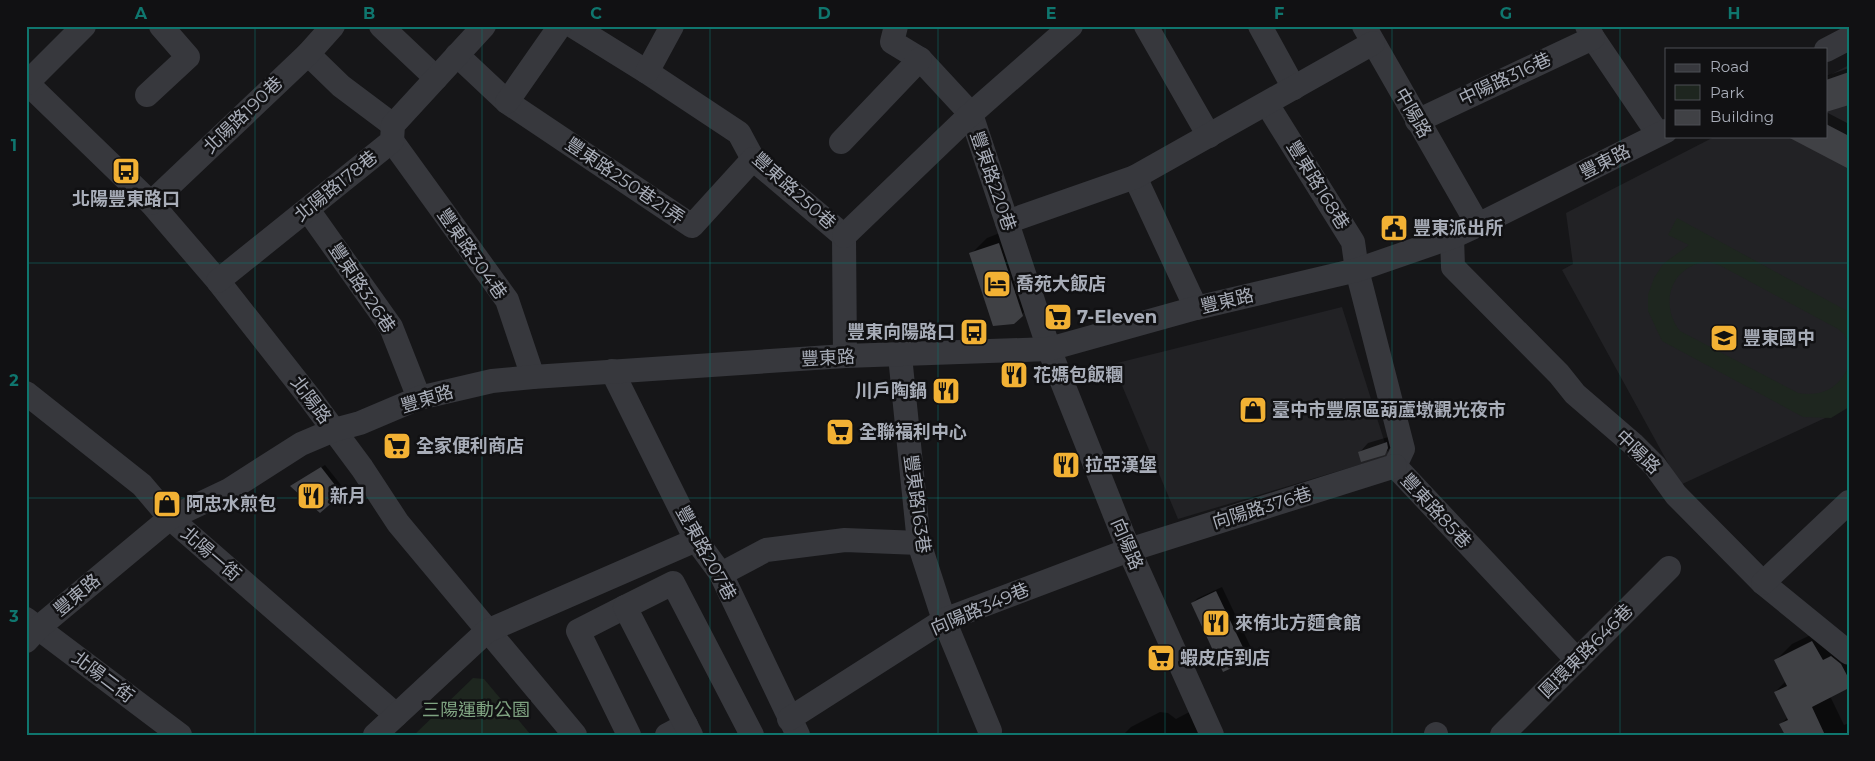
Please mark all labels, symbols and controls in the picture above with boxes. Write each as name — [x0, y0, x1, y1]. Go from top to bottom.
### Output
text: A — [134, 4, 148, 23]
text: B — [363, 4, 375, 23]
text: C — [590, 4, 602, 23]
text: D — [817, 4, 831, 23]
text: E — [1046, 4, 1056, 23]
text: F — [1274, 4, 1284, 23]
text: G — [1500, 4, 1512, 23]
text: H — [1728, 4, 1740, 23]
street label: 中陽路316巷 — [1455, 48, 1555, 110]
legend — [1665, 48, 1828, 138]
text: Road — [1710, 57, 1749, 76]
street label: 北陽路190巷 — [199, 72, 287, 158]
text: Park — [1710, 83, 1744, 102]
street label: 中陽路 — [1390, 84, 1436, 142]
text: Building — [1710, 107, 1774, 126]
street label: 豐東路220巷 — [966, 128, 1020, 234]
street label: 豐東路250巷21弄 — [561, 133, 689, 229]
text: 1 — [11, 136, 17, 155]
street label: 豐東路168巷 — [1282, 136, 1354, 234]
street label: 豐東路 — [1576, 140, 1634, 184]
street label: 北陽路178巷 — [290, 146, 382, 226]
street label: 豐東路250巷 — [748, 148, 840, 234]
bus stop icon: 北陽豐東路口 — [111, 156, 141, 186]
place label: 北陽豐東路口 — [72, 188, 180, 210]
street label: 豐東路304巷 — [433, 204, 511, 304]
public building icon: 豐東派出所 — [1379, 213, 1409, 243]
place label: 豐東派出所 — [1413, 217, 1503, 239]
street label: 豐東路326巷 — [324, 239, 400, 337]
hotel icon: 喬苑大飯店 — [982, 269, 1012, 299]
place label: 喬苑大飯店 — [1016, 273, 1106, 295]
street label: 豐東路 — [1198, 284, 1256, 318]
supermarket icon: 7-Eleven — [1043, 302, 1073, 332]
place label: 7-Eleven — [1077, 306, 1157, 328]
bus stop icon: 豐東向陽路口 — [959, 317, 989, 347]
place label: 豐東向陽路口 — [847, 321, 955, 343]
school or university icon: 豐東國中 — [1709, 323, 1739, 353]
place label: 豐東國中 — [1743, 327, 1815, 349]
street label: 豐東路 — [800, 346, 856, 370]
restaurant icon: 花媽包飯糰 — [999, 360, 1029, 390]
place label: 花媽包飯糰 — [1033, 364, 1123, 386]
text: 2 — [9, 371, 19, 390]
street label: 北陽路 — [286, 372, 336, 428]
restaurant icon: 川戶陶鍋 — [931, 376, 961, 406]
place label: 川戶陶鍋 — [855, 380, 927, 402]
street label: 豐東路 — [398, 381, 456, 417]
shop icon: 臺中市豐原區葫蘆墩觀光夜市 — [1238, 395, 1268, 425]
place label: 臺中市豐原區葫蘆墩觀光夜市 — [1272, 399, 1506, 421]
supermarket icon: 全聯福利中心 — [825, 417, 855, 447]
place label: 全聯福利中心 — [859, 421, 967, 443]
street label: 中陽路 — [1611, 425, 1665, 479]
supermarket icon: 全家便利商店 — [382, 431, 412, 461]
place label: 全家便利商店 — [416, 435, 524, 457]
restaurant icon: 拉亞漢堡 — [1051, 450, 1081, 480]
street label: 豐東路163巷 — [899, 453, 935, 555]
place label: 拉亞漢堡 — [1085, 454, 1157, 476]
street label: 豐東路85巷 — [1396, 469, 1476, 553]
restaurant icon: 新月 — [296, 481, 326, 511]
street label: 向陽路376巷 — [1209, 482, 1315, 534]
place label: 新月 — [330, 485, 366, 507]
shop icon: 阿忠水煎包 — [152, 489, 182, 519]
place label: 阿忠水煎包 — [186, 493, 276, 515]
street label: 豐東路207巷 — [671, 502, 741, 604]
street label: 向陽路 — [1106, 515, 1148, 573]
street label: 北陽一街 — [177, 522, 245, 586]
street label: 豐東路 — [49, 569, 105, 621]
street label: 向陽路349巷 — [927, 578, 1033, 640]
street label: 圓環東路646巷 — [1534, 599, 1638, 703]
text: 3 — [8, 607, 19, 626]
restaurant icon: 來侑北方麵食館 — [1201, 608, 1231, 638]
place label: 來侑北方麵食館 — [1235, 612, 1361, 634]
supermarket icon: 蝦皮店到店 — [1146, 643, 1176, 673]
street label: 北陽二街 — [68, 647, 138, 707]
place label: 蝦皮店到店 — [1180, 647, 1270, 669]
park label: 三陽運動公園 — [422, 699, 530, 721]

